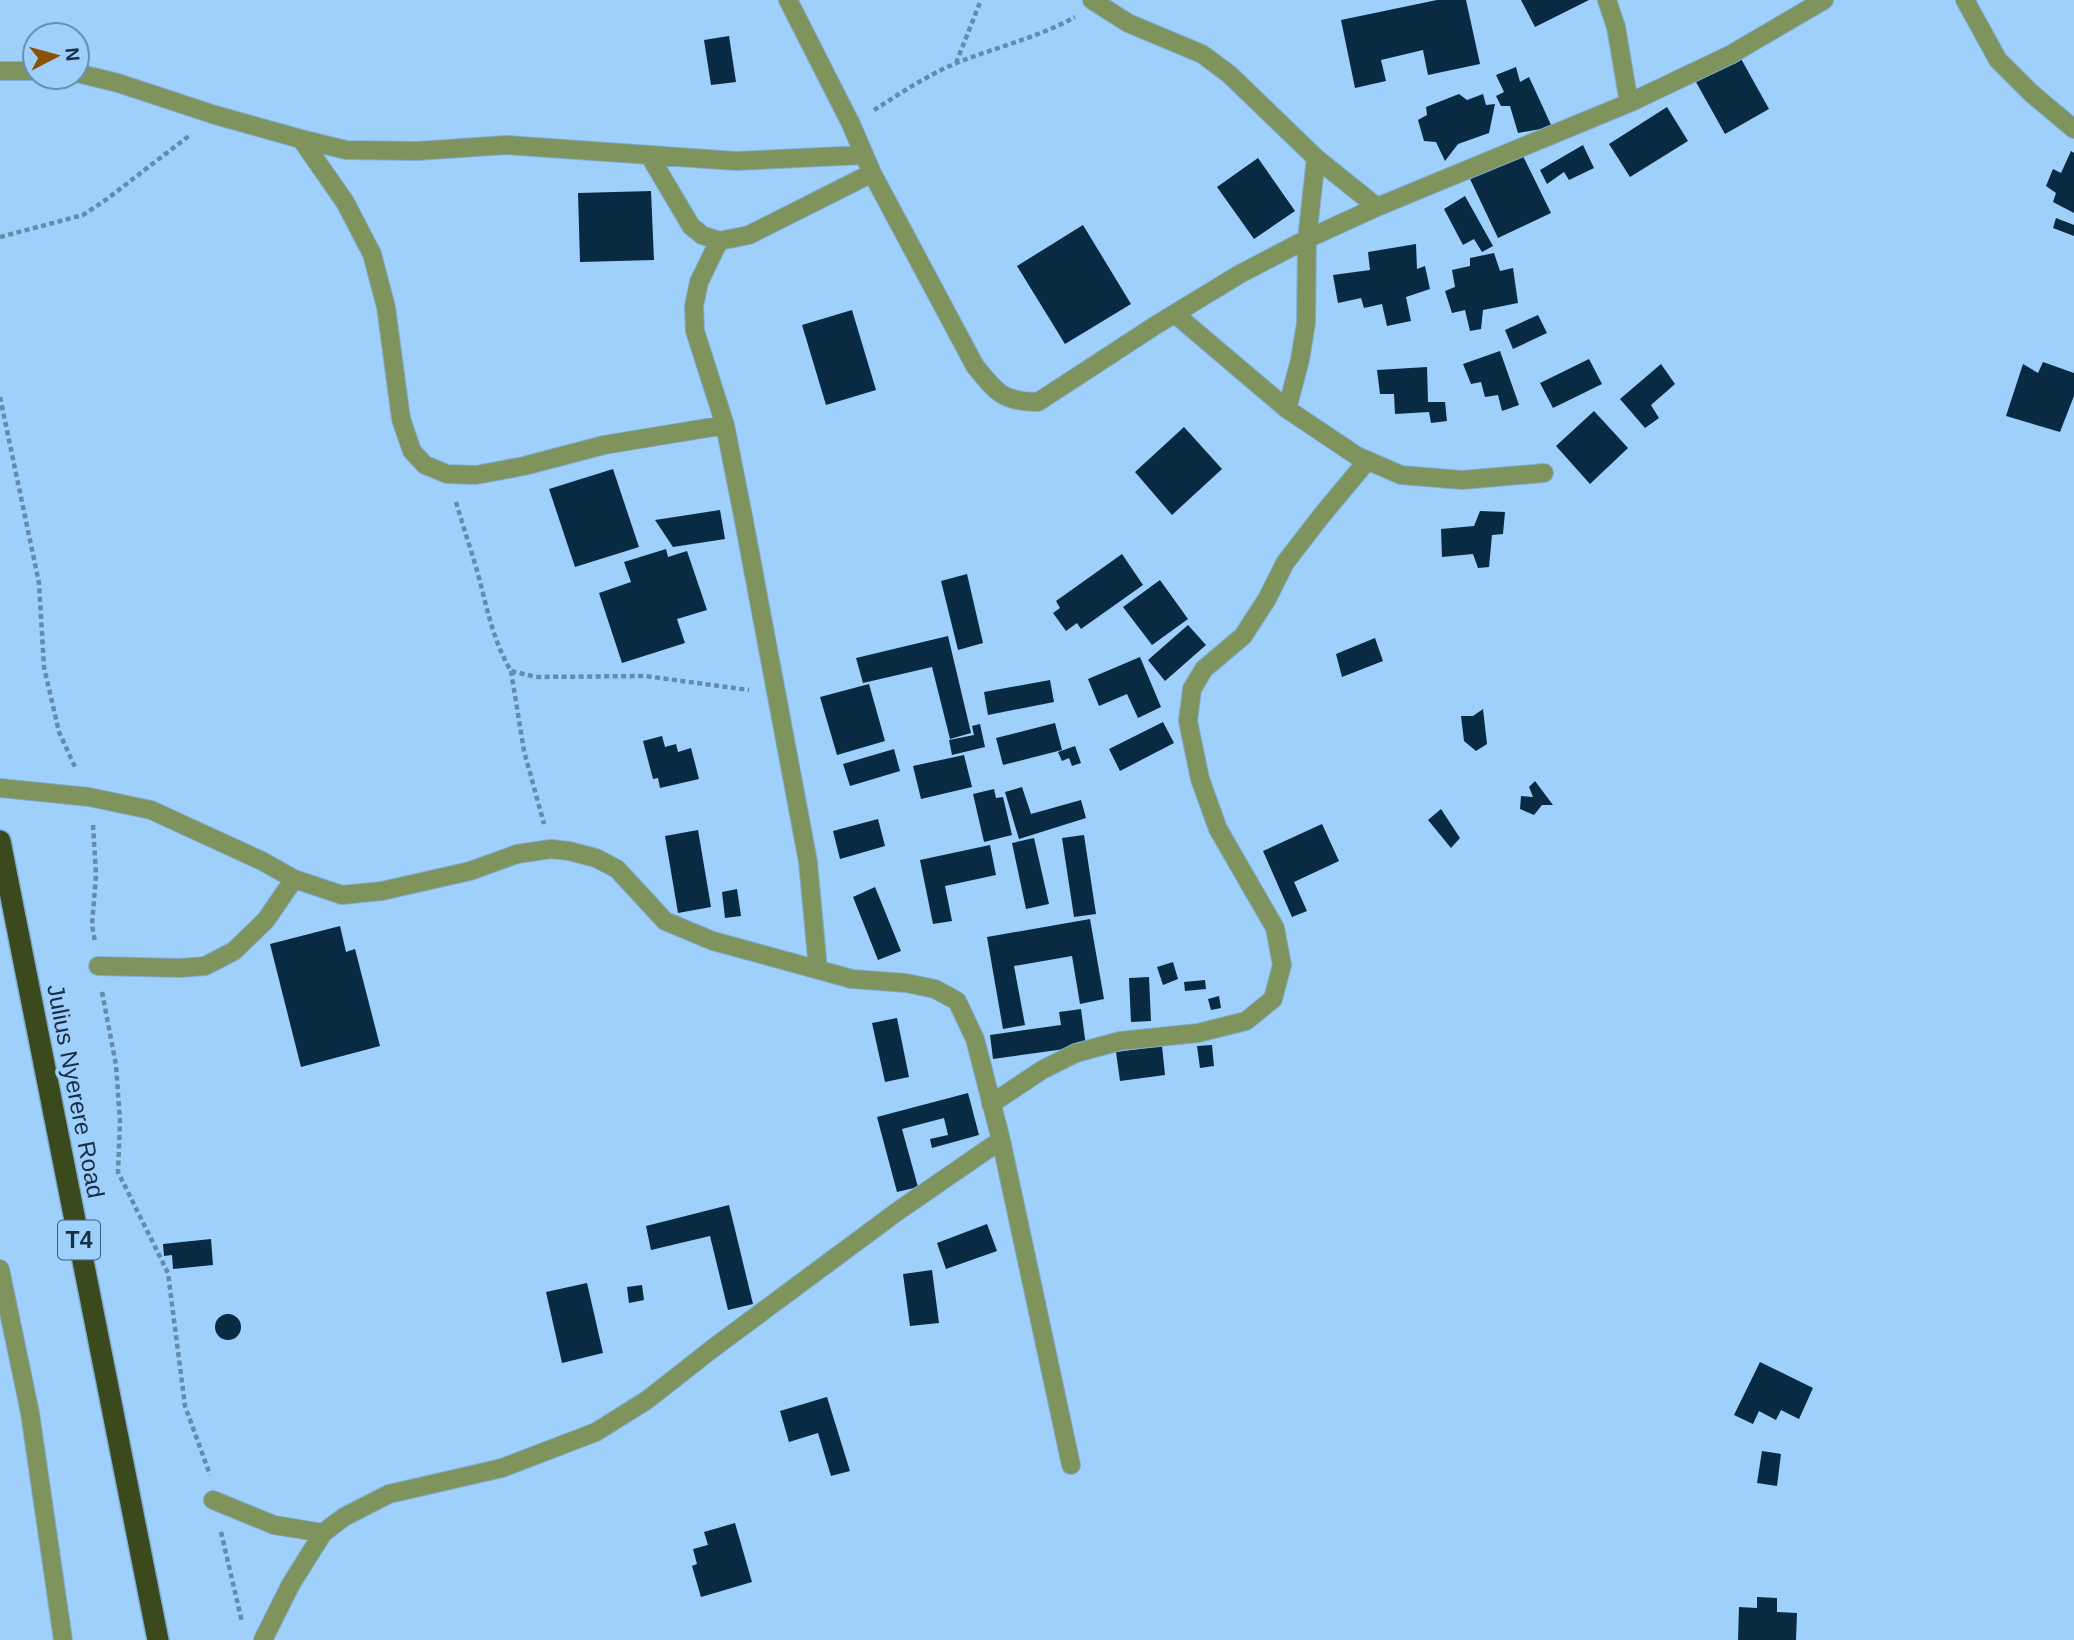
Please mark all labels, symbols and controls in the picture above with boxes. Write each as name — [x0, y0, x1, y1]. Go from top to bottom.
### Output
north arrow — [21, 21, 91, 91]
text: N — [61, 46, 84, 62]
street label: Julius Nyerere Road — [42, 982, 110, 1200]
road number: T4 — [58, 1220, 100, 1260]

